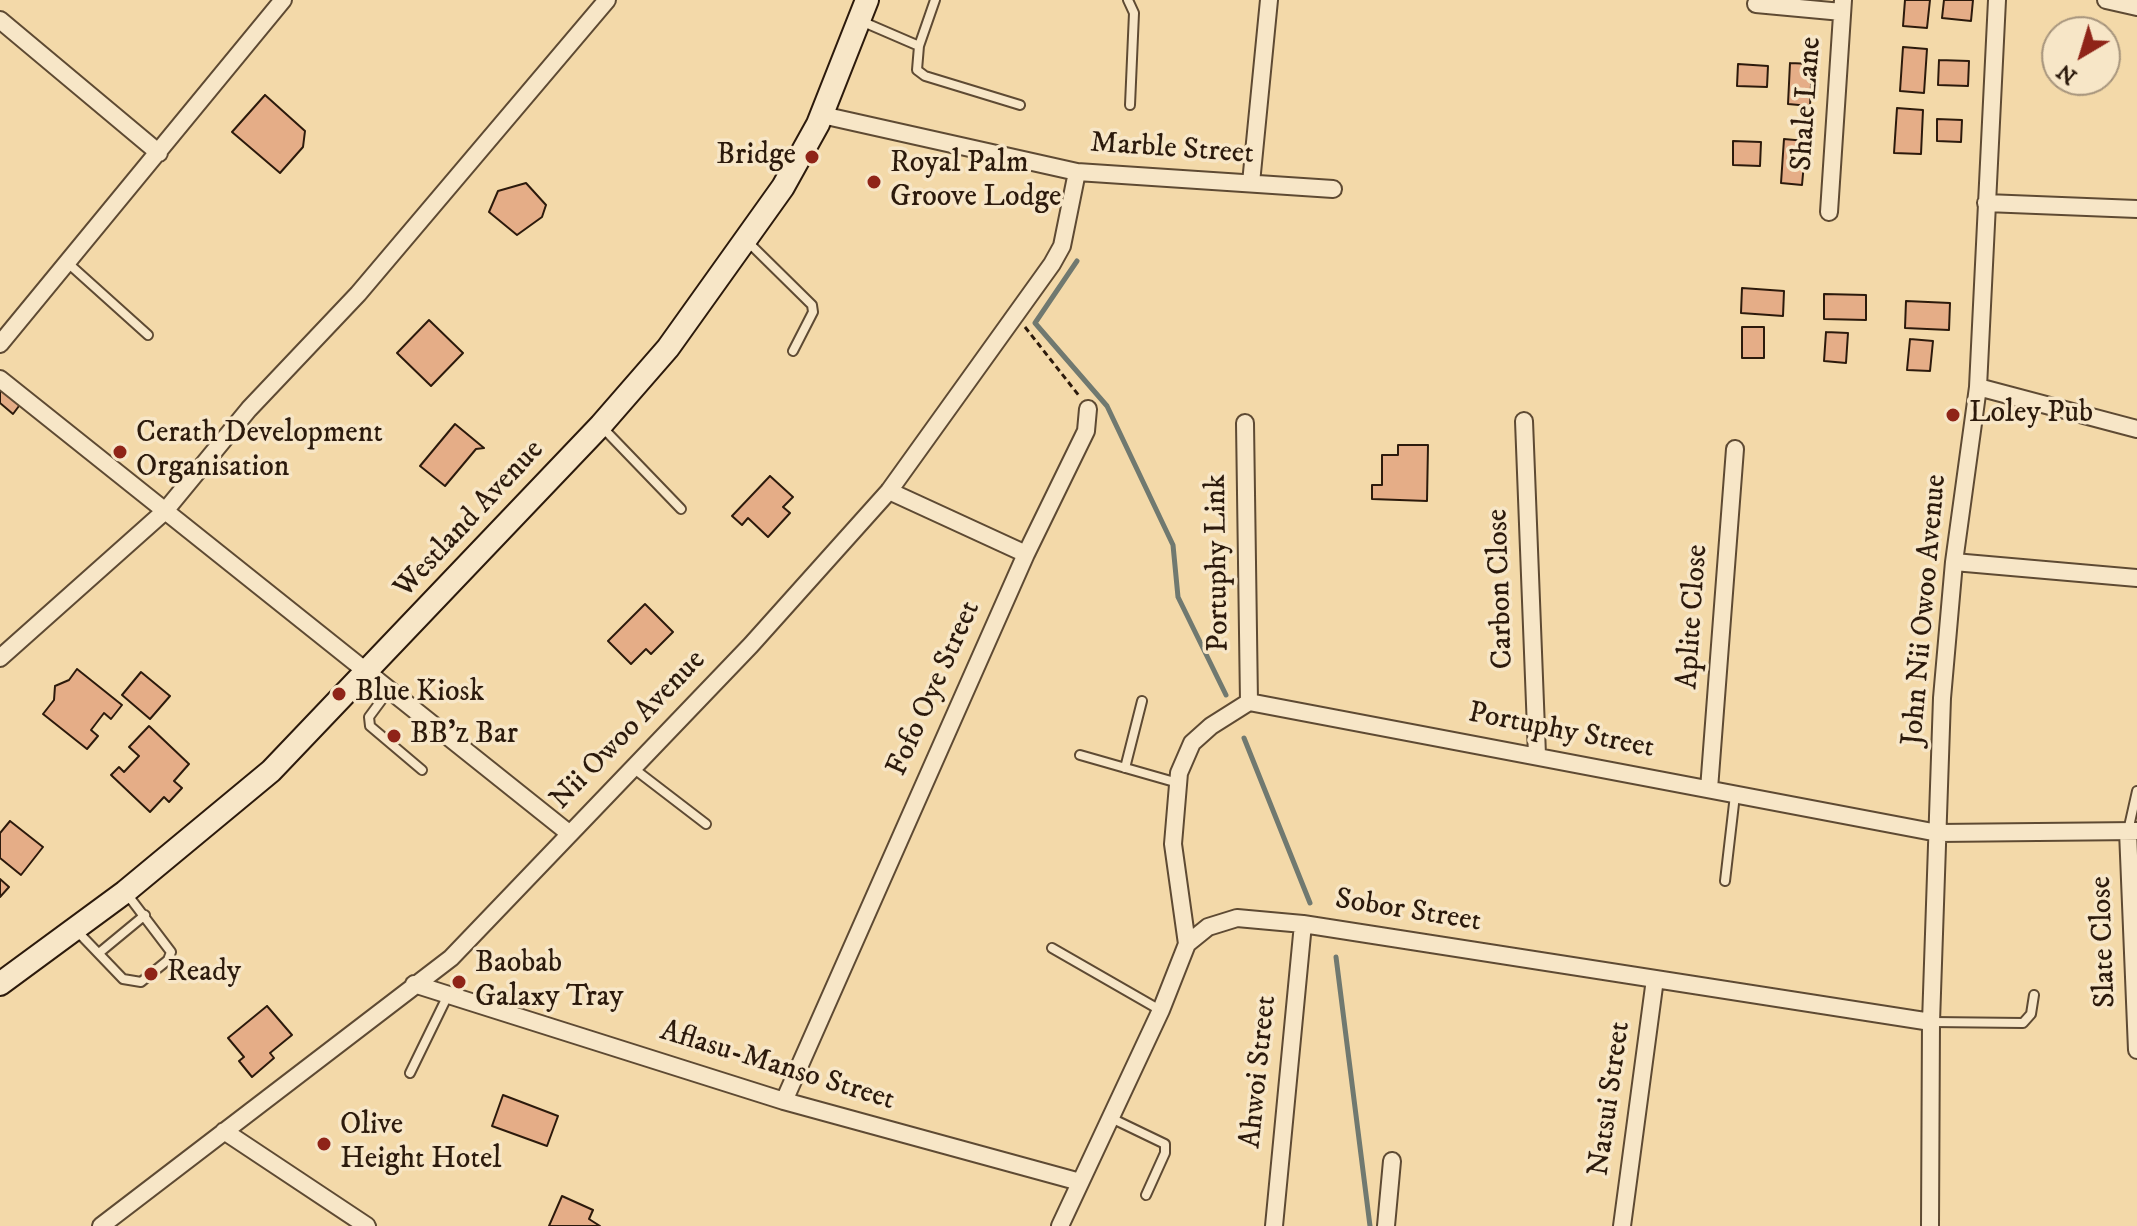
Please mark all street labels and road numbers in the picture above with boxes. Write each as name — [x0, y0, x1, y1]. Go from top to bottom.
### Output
street label: Shale Lane — [1785, 36, 1831, 172]
street label: Marble Street — [1089, 126, 1255, 174]
street label: Westland Avenue — [387, 433, 553, 607]
street label: John Nii Owoo Avenue — [1896, 473, 1956, 747]
street label: Portuphy Link — [1199, 474, 1239, 652]
street label: Carbon Close — [1481, 508, 1523, 670]
street label: Aplite Close — [1671, 543, 1717, 691]
street label: Fofo Oye Street — [880, 596, 990, 782]
street label: Nii Owoo Avenue — [544, 644, 714, 818]
street label: Portuphy Street — [1465, 696, 1657, 768]
street label: Slate Close — [2085, 875, 2125, 1009]
street label: Sobor Street — [1332, 883, 1484, 941]
street label: Ahwoi Street — [1234, 994, 1286, 1150]
street label: Aflasu-Manso Street — [655, 1014, 899, 1120]
street label: Natsui Street — [1582, 1019, 1640, 1179]

